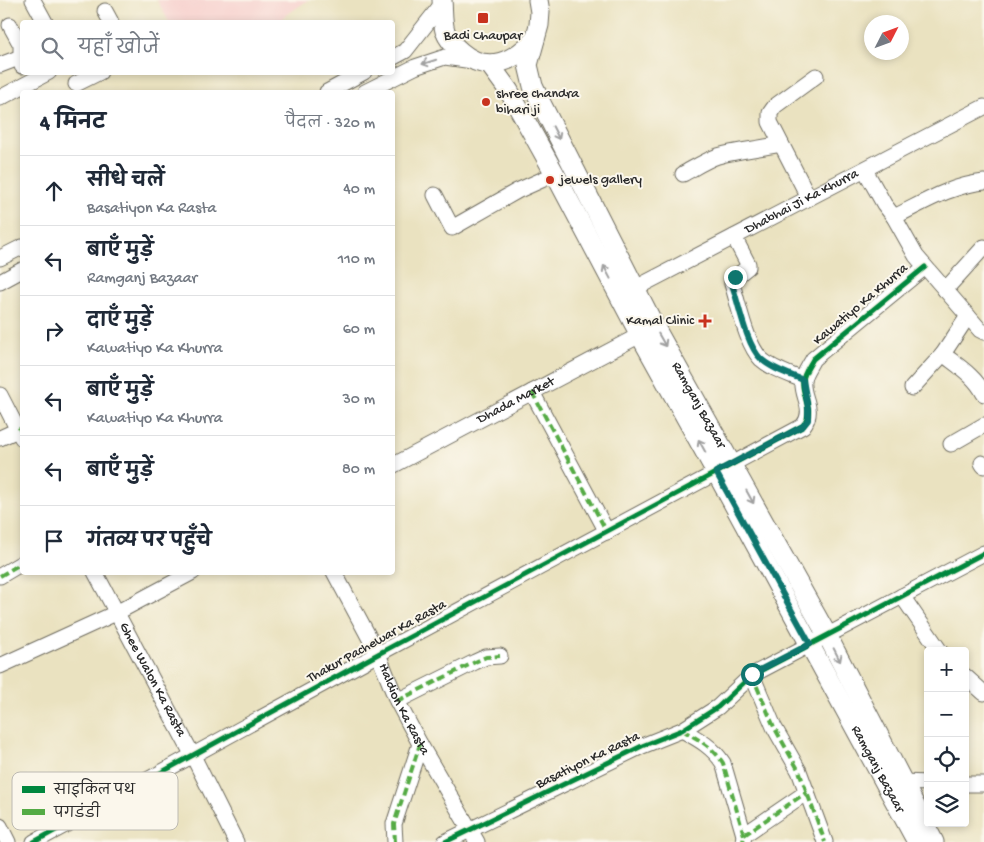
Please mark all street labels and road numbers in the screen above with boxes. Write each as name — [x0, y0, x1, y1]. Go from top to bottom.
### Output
street label: Dhabhai Ji Ka Khurra — [741, 165, 862, 239]
street label: Kawatiyo Ka Khurra — [810, 260, 913, 350]
street label: Ramganj Bazaar — [667, 359, 730, 453]
street label: Dhada Market — [473, 373, 559, 429]
street label: Thakur Pachewar Ka Rasta — [304, 596, 451, 688]
street label: Ghee Walon Ka Rasta — [115, 620, 190, 741]
street label: Haldion Ka Rasta — [374, 661, 434, 759]
street label: Ramganj Bazaar — [847, 723, 908, 817]
street label: Basatiyon Ka Rasta — [532, 728, 644, 794]

